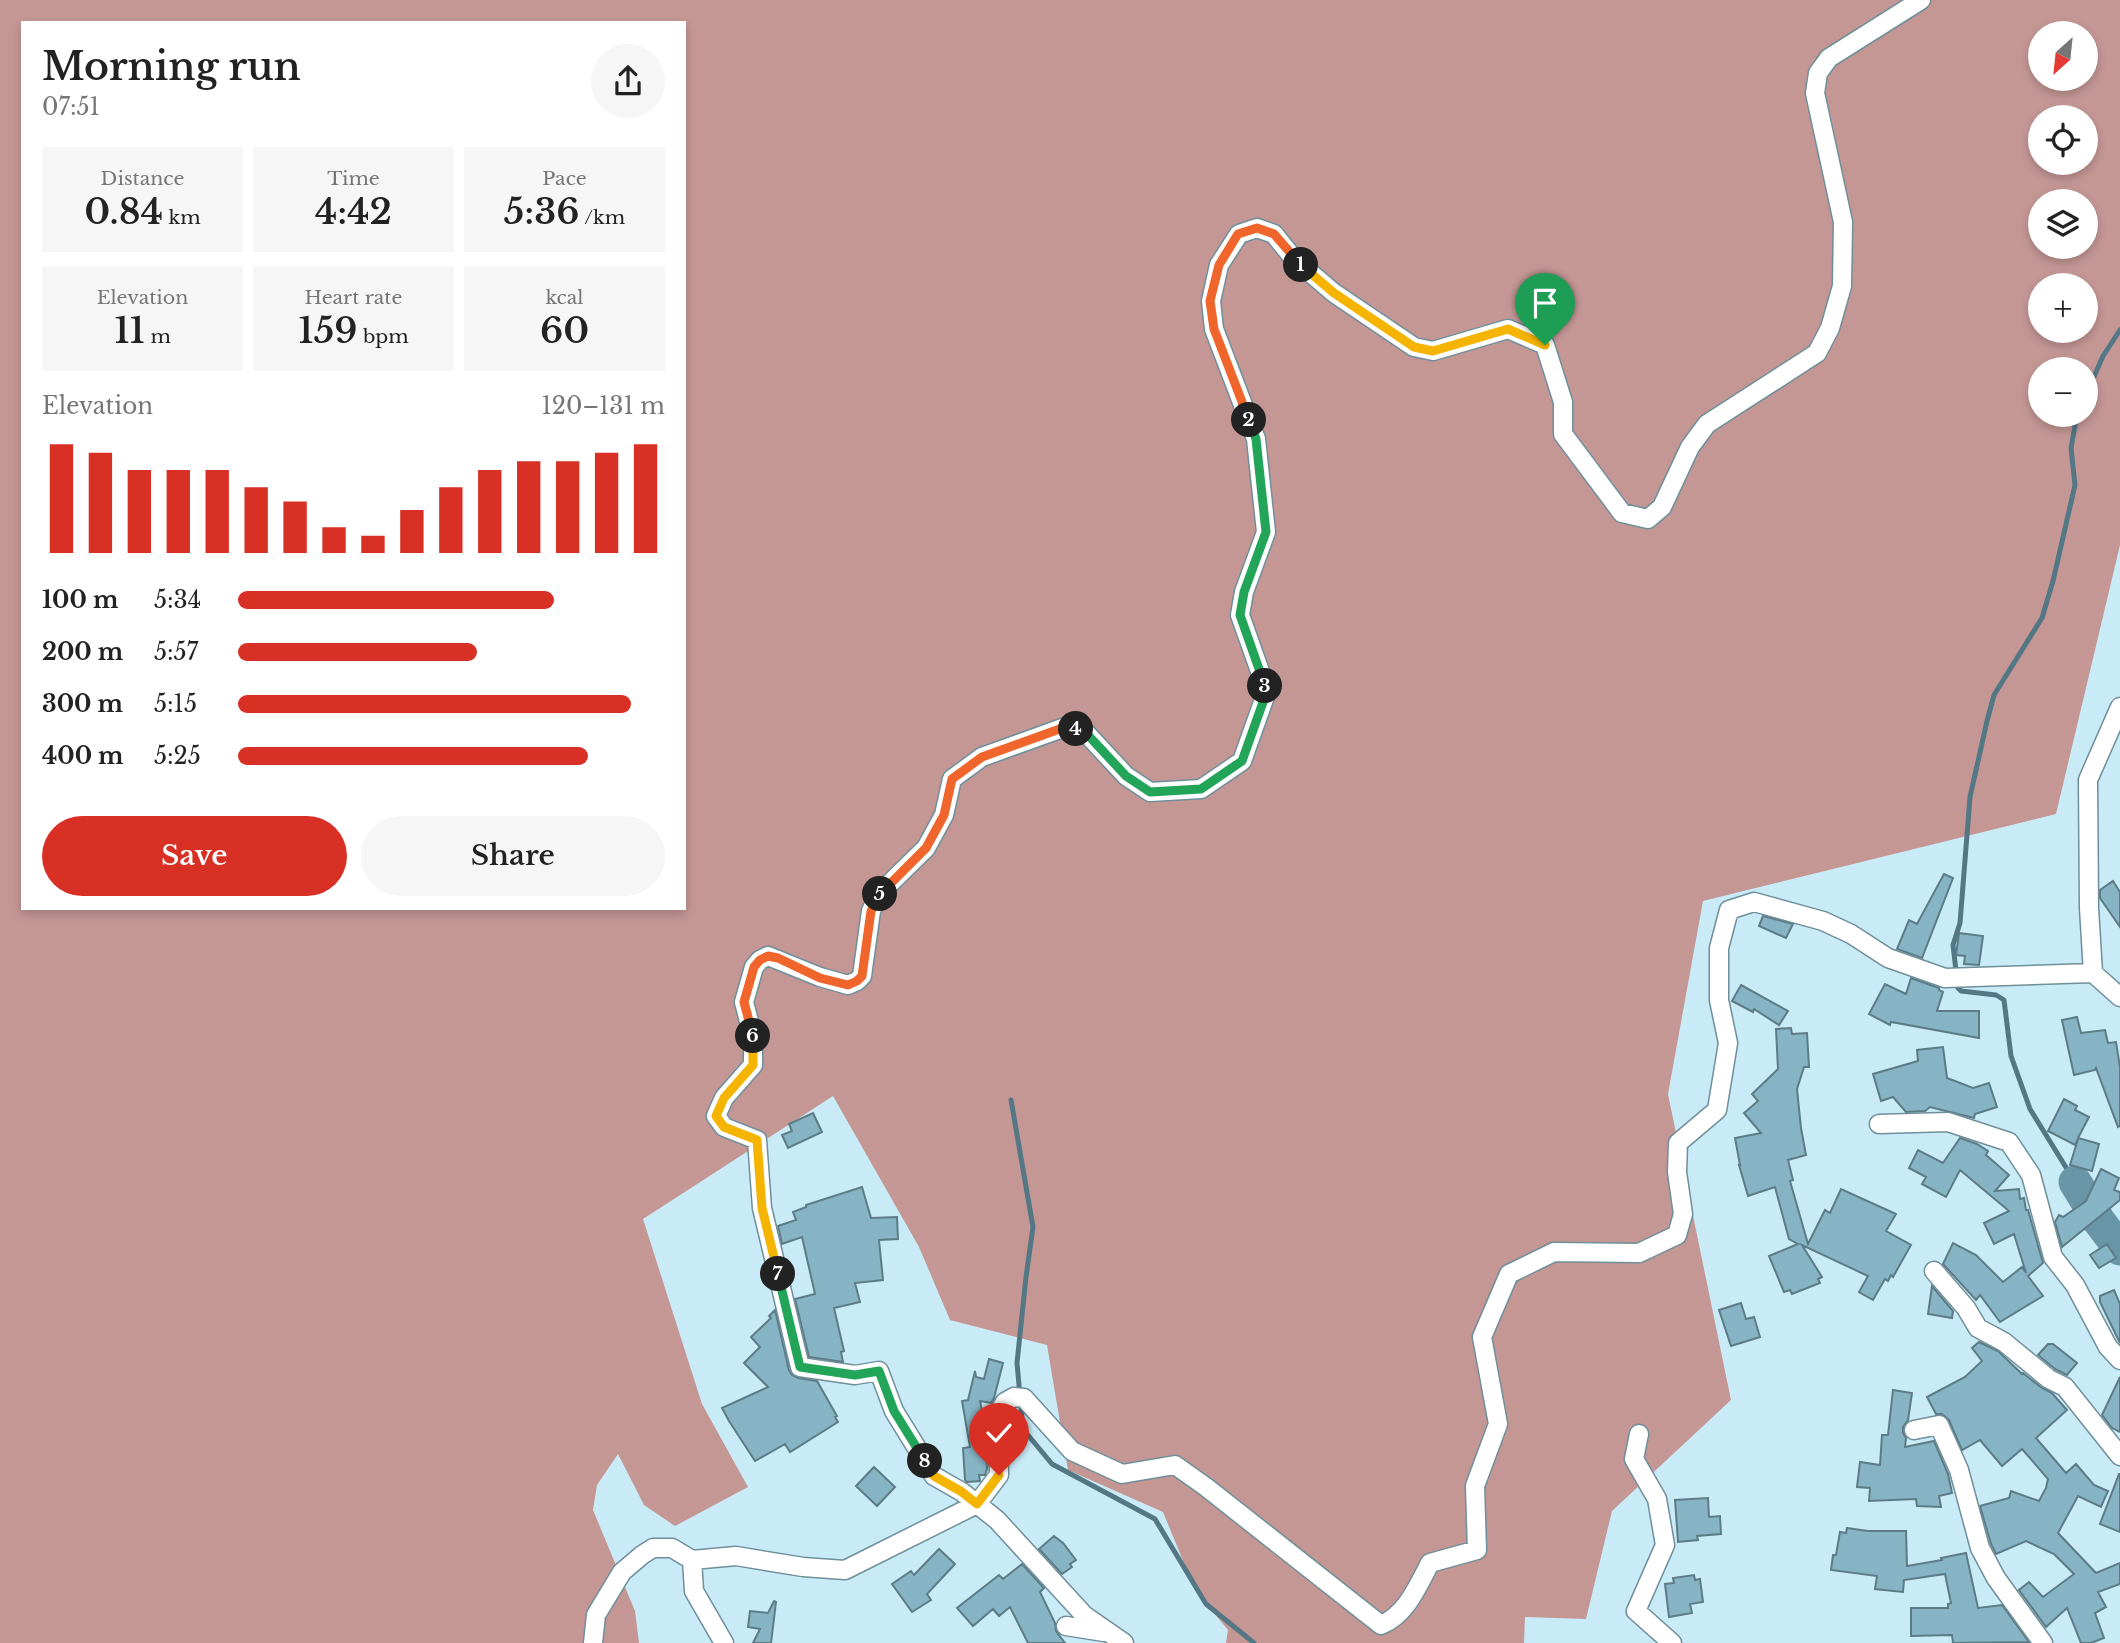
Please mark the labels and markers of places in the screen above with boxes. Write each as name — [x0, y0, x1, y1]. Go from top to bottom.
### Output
pin: 1 — [1284, 247, 1318, 282]
pin — [1515, 273, 1575, 345]
pin: 2 — [1232, 402, 1266, 438]
pin: 3 — [1248, 668, 1282, 704]
pin: 4 — [1058, 712, 1094, 746]
pin: 5 — [862, 876, 898, 912]
pin: 6 — [736, 1018, 770, 1054]
pin: 7 — [760, 1256, 796, 1292]
pin — [969, 1403, 1029, 1475]
pin: 8 — [908, 1444, 942, 1478]

